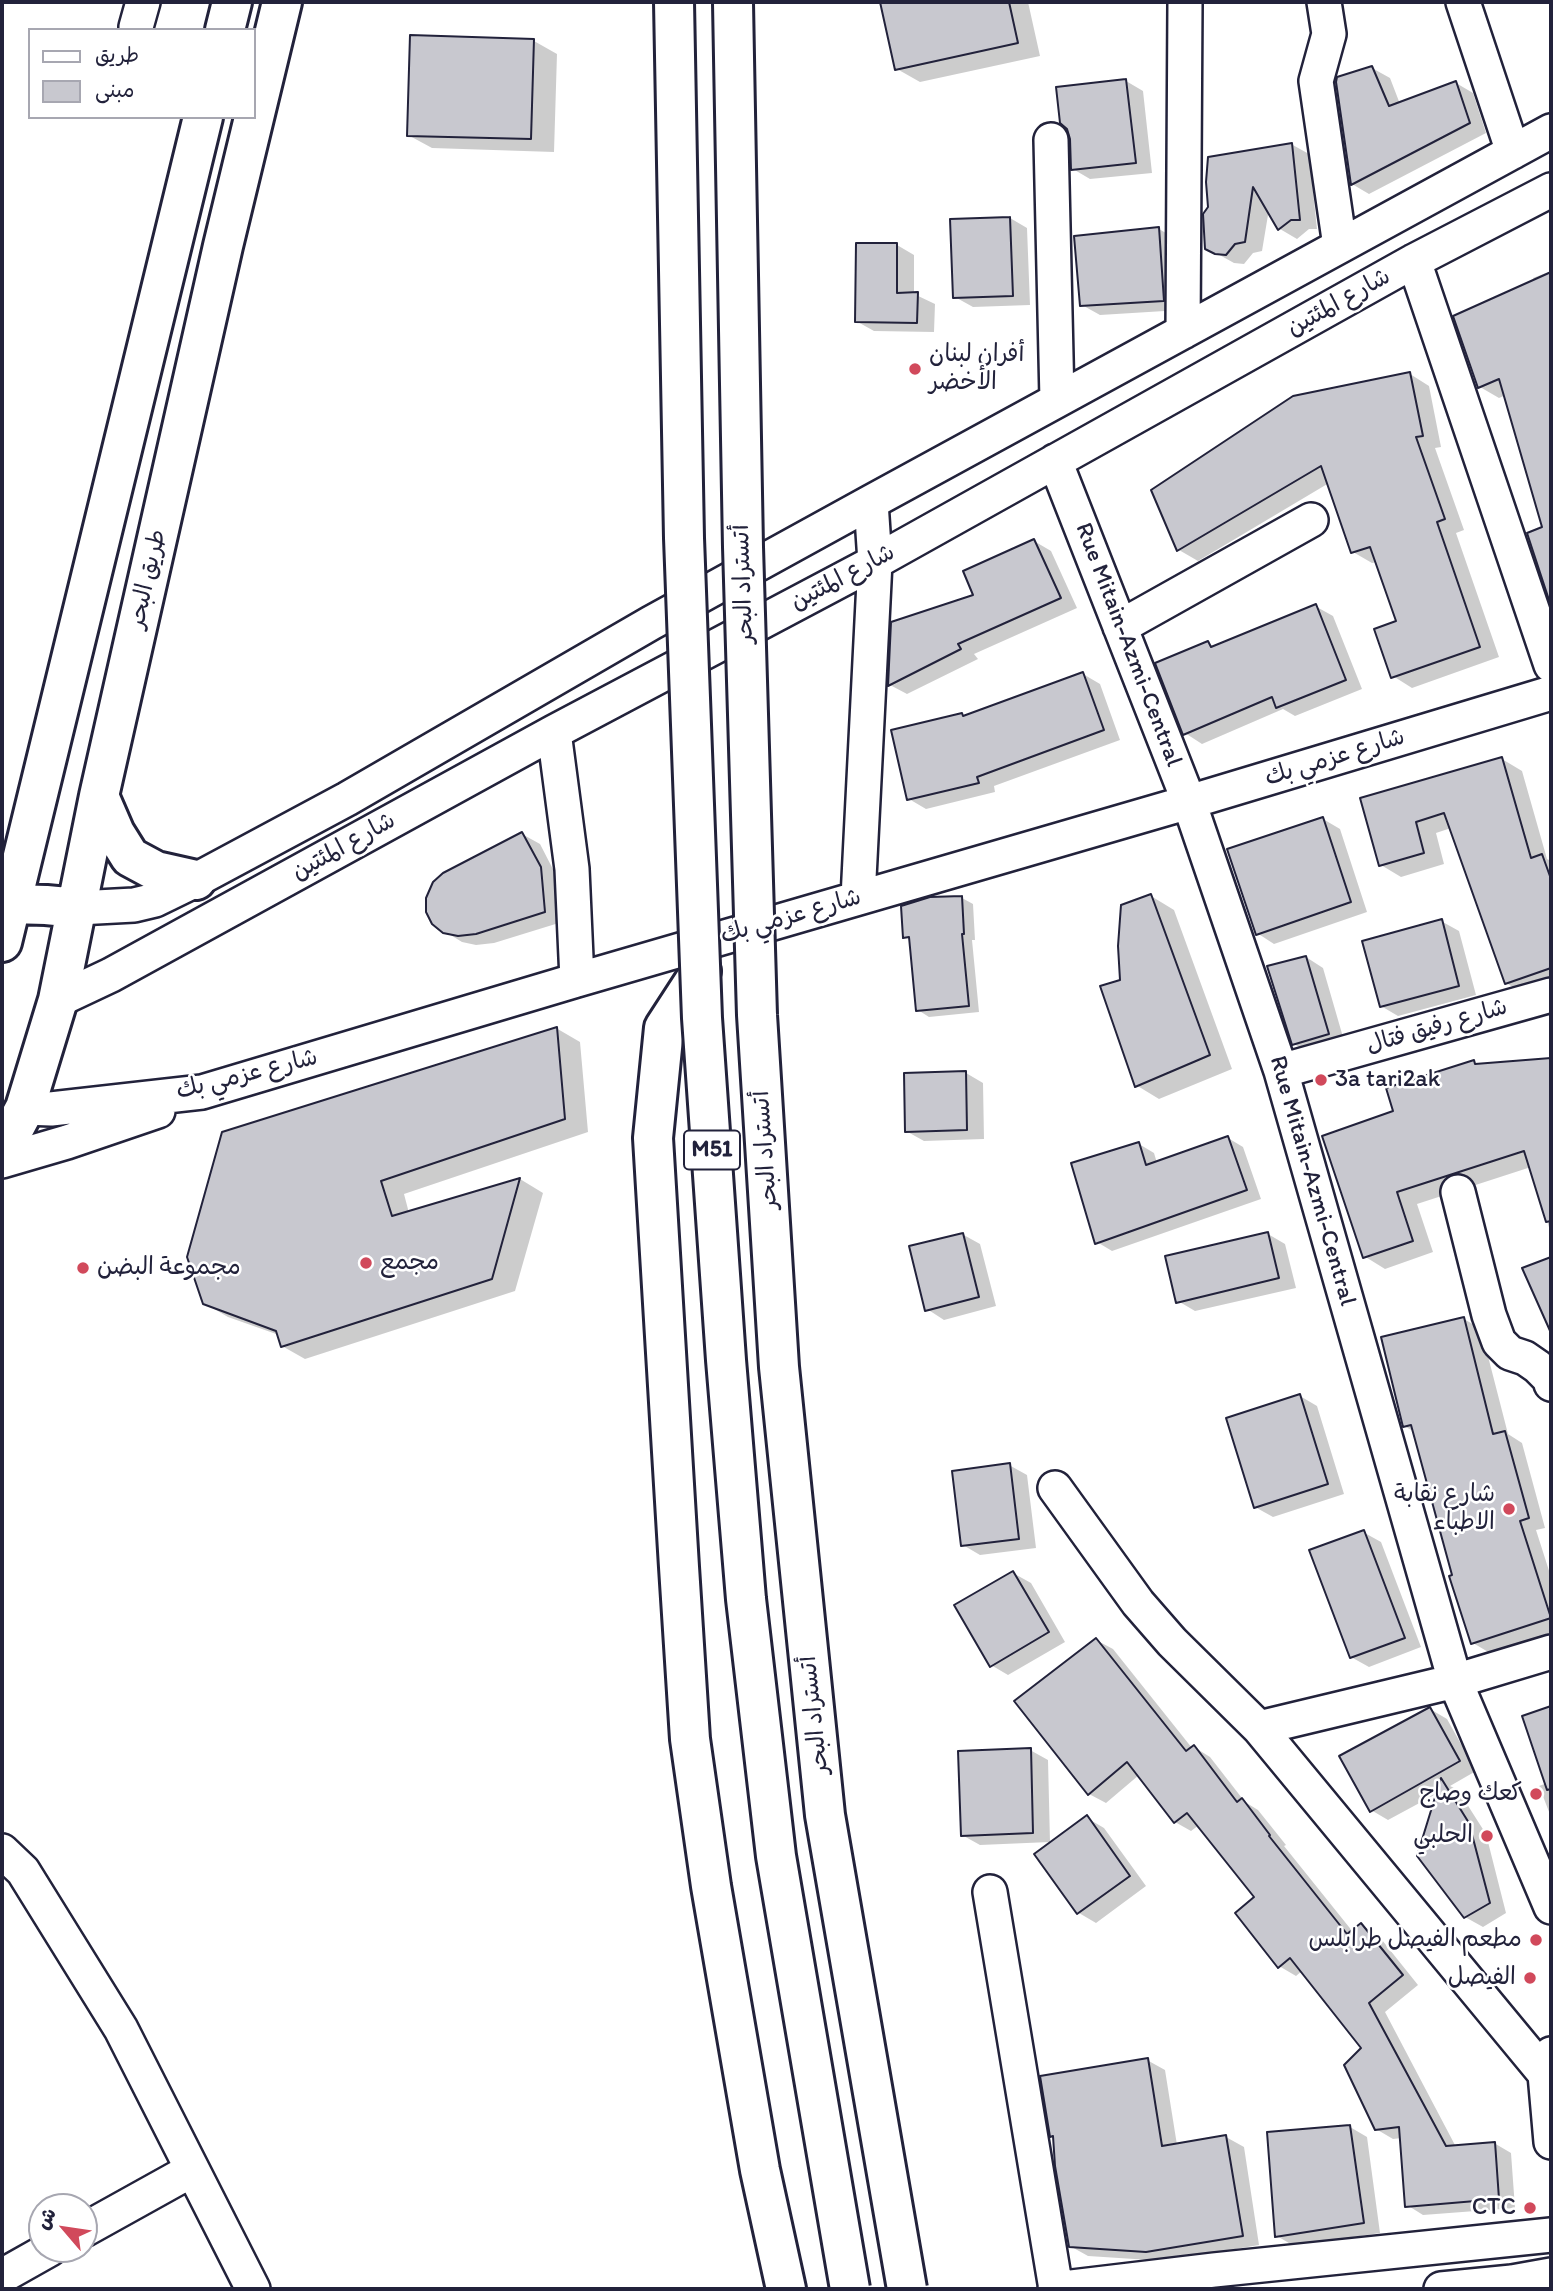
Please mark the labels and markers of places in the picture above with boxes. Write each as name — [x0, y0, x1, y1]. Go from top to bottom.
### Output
place label: أفران لبنان الأخضر — [929, 341, 1024, 397]
marker: أفران لبنان الأخضر — [907, 361, 923, 377]
place label: 3a tari2ak — [1335, 1066, 1440, 1094]
marker: 3a tari2ak — [1313, 1072, 1329, 1088]
place label: مجمع — [380, 1249, 439, 1277]
place label: مجموعة البضن — [97, 1254, 241, 1282]
marker: مجمع — [358, 1255, 374, 1271]
marker: مجموعة البضن — [75, 1260, 91, 1276]
place label: شارع نقابة الاطباء — [1394, 1481, 1495, 1537]
marker: شارع نقابة الاطباء — [1501, 1501, 1517, 1517]
place label: كعك وصاج — [1419, 1780, 1522, 1808]
marker: كعك وصاج — [1528, 1786, 1544, 1802]
place label: الحلبي — [1413, 1822, 1473, 1850]
marker: الحلبي — [1479, 1828, 1495, 1844]
place label: مطعم الفيصل طرابلس — [1309, 1926, 1522, 1954]
marker: مطعم الفيصل طرابلس — [1528, 1932, 1544, 1948]
place label: الفيصل — [1448, 1964, 1516, 1992]
marker: الفيصل — [1522, 1970, 1538, 1986]
place label: CTC — [1472, 2194, 1516, 2222]
marker: CTC — [1522, 2200, 1538, 2216]

